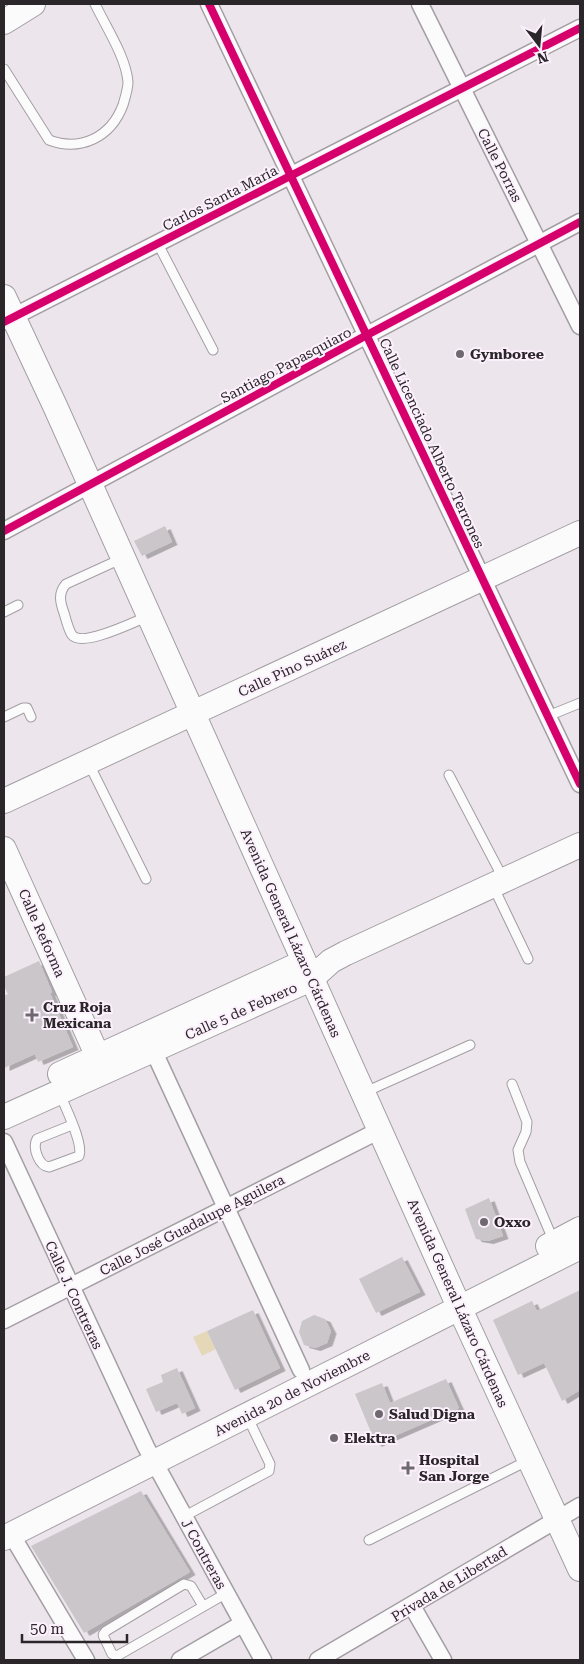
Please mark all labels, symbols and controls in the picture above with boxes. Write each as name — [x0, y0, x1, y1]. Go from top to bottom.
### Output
north arrow — [514, 20, 564, 70]
text: N — [535, 48, 550, 67]
street label: Calle Porras — [475, 126, 526, 205]
street label: Carlos Santa María — [160, 162, 280, 234]
street label: Santiago Papasquiaro — [218, 324, 354, 406]
street label: Calle Licenciado Alberto Terrones — [376, 336, 488, 551]
place label: Gymboree — [470, 346, 544, 362]
marker: Gymboree — [454, 348, 466, 360]
street label: Calle Pino Suárez — [236, 636, 349, 700]
street label: Avenida General Lázaro Cárdenas — [238, 826, 345, 1040]
street label: Calle Reforma — [15, 886, 69, 980]
street label: Calle 5 de Febrero — [182, 979, 300, 1043]
place label: Cruz Roja Mexicana — [43, 999, 112, 1031]
marker: Cruz Roja Mexicana — [25, 1008, 39, 1022]
street label: Calle José Guadalupe Aguilera — [97, 1171, 287, 1279]
street label: Avenida General Lázaro Cárdenas — [405, 1196, 512, 1410]
place label: Oxxo — [494, 1214, 531, 1230]
marker: Oxxo — [478, 1216, 490, 1228]
street label: Calle J. Contreras — [42, 1238, 106, 1352]
street label: Avenida 20 de Noviembre — [212, 1347, 373, 1439]
place label: Salud Digna — [389, 1406, 476, 1422]
marker: Salud Digna — [373, 1408, 385, 1420]
place label: Elektra — [344, 1430, 396, 1446]
marker: Elektra — [328, 1432, 340, 1444]
place label: Hospital San Jorge — [419, 1452, 489, 1484]
marker: Hospital San Jorge — [401, 1461, 415, 1475]
street label: J Contreras — [178, 1516, 230, 1592]
street label: Privada de Libertad — [388, 1543, 510, 1625]
scale bar — [22, 1612, 128, 1644]
text: 50 m — [30, 1620, 65, 1638]

